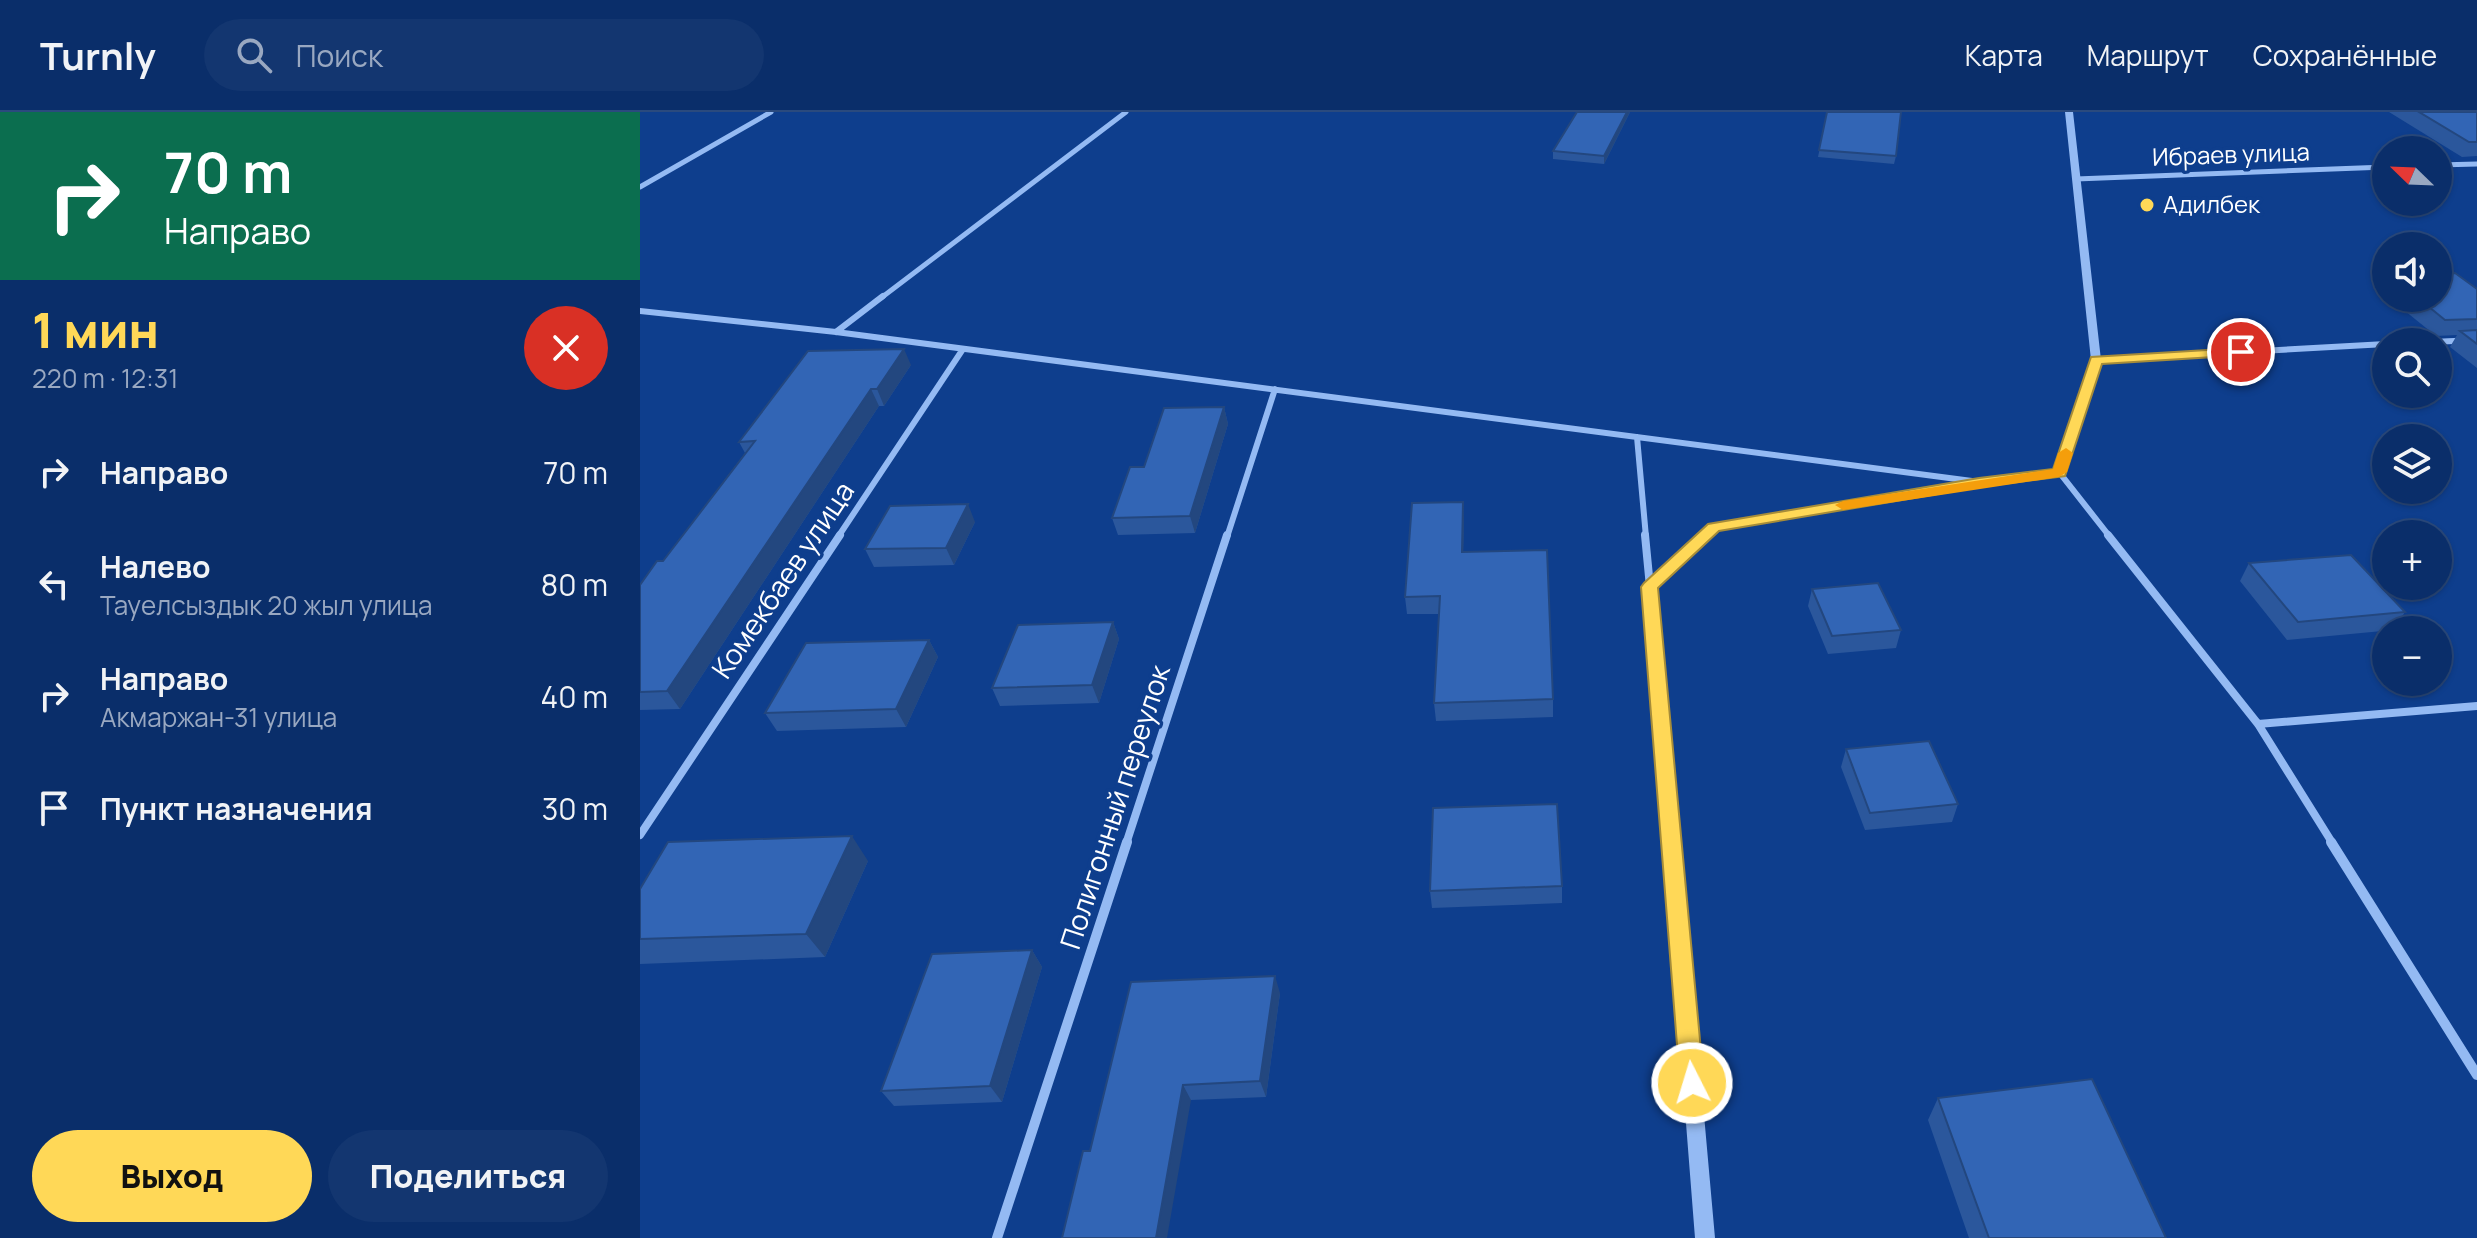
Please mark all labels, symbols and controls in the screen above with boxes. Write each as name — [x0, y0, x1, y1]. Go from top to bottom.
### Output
search box — [204, 19, 764, 91]
text: Turnly — [40, 29, 156, 81]
icon: search — [232, 33, 276, 77]
text: Поиск — [296, 35, 383, 76]
text: Карта — [1965, 36, 2043, 74]
text: Маршрут — [2087, 36, 2209, 74]
text: Сохранённые — [2253, 36, 2437, 74]
text: 70 m — [164, 133, 292, 210]
street label: Ибраев улица — [2152, 134, 2310, 173]
north arrow — [2372, 136, 2452, 216]
map controls — [2372, 136, 2452, 696]
icon: right — [32, 144, 136, 248]
place label: Адилбек — [2163, 187, 2261, 220]
marker: Адилбек — [2138, 196, 2156, 214]
text: Направо — [164, 206, 311, 255]
button: sound — [2372, 232, 2452, 312]
text: 1 мин — [32, 297, 159, 362]
button: close — [524, 306, 608, 390]
pin — [2207, 318, 2275, 386]
button: search — [2372, 328, 2452, 408]
icon: arrive — [2219, 330, 2263, 374]
text: 220 m · 12:31 — [32, 360, 178, 396]
button: layers — [2372, 424, 2452, 504]
icon: right — [32, 450, 76, 494]
text: Направо — [100, 452, 228, 493]
text: 70 m — [543, 452, 608, 493]
street label: Комекбаев улица — [702, 474, 862, 685]
button: + — [2372, 520, 2452, 600]
text: Налево — [100, 546, 210, 587]
icon: left — [32, 562, 76, 606]
text: 80 m — [541, 564, 608, 605]
text: Тауелсыздык 20 жыл улица — [100, 587, 432, 623]
button: − — [2372, 616, 2452, 696]
text: Направо — [100, 658, 228, 699]
street label: Полигонный переулок — [1050, 659, 1178, 954]
icon: right — [32, 674, 76, 718]
text: 40 m — [541, 676, 608, 717]
text: Акмаржан-31 улица — [100, 699, 337, 735]
icon: arrive — [32, 786, 76, 830]
text: Пункт назначения — [100, 788, 373, 829]
text: 30 m — [542, 788, 608, 829]
position arrow — [1650, 1041, 1734, 1125]
button: Выход — [32, 1130, 312, 1222]
button: Поделиться — [328, 1130, 608, 1222]

